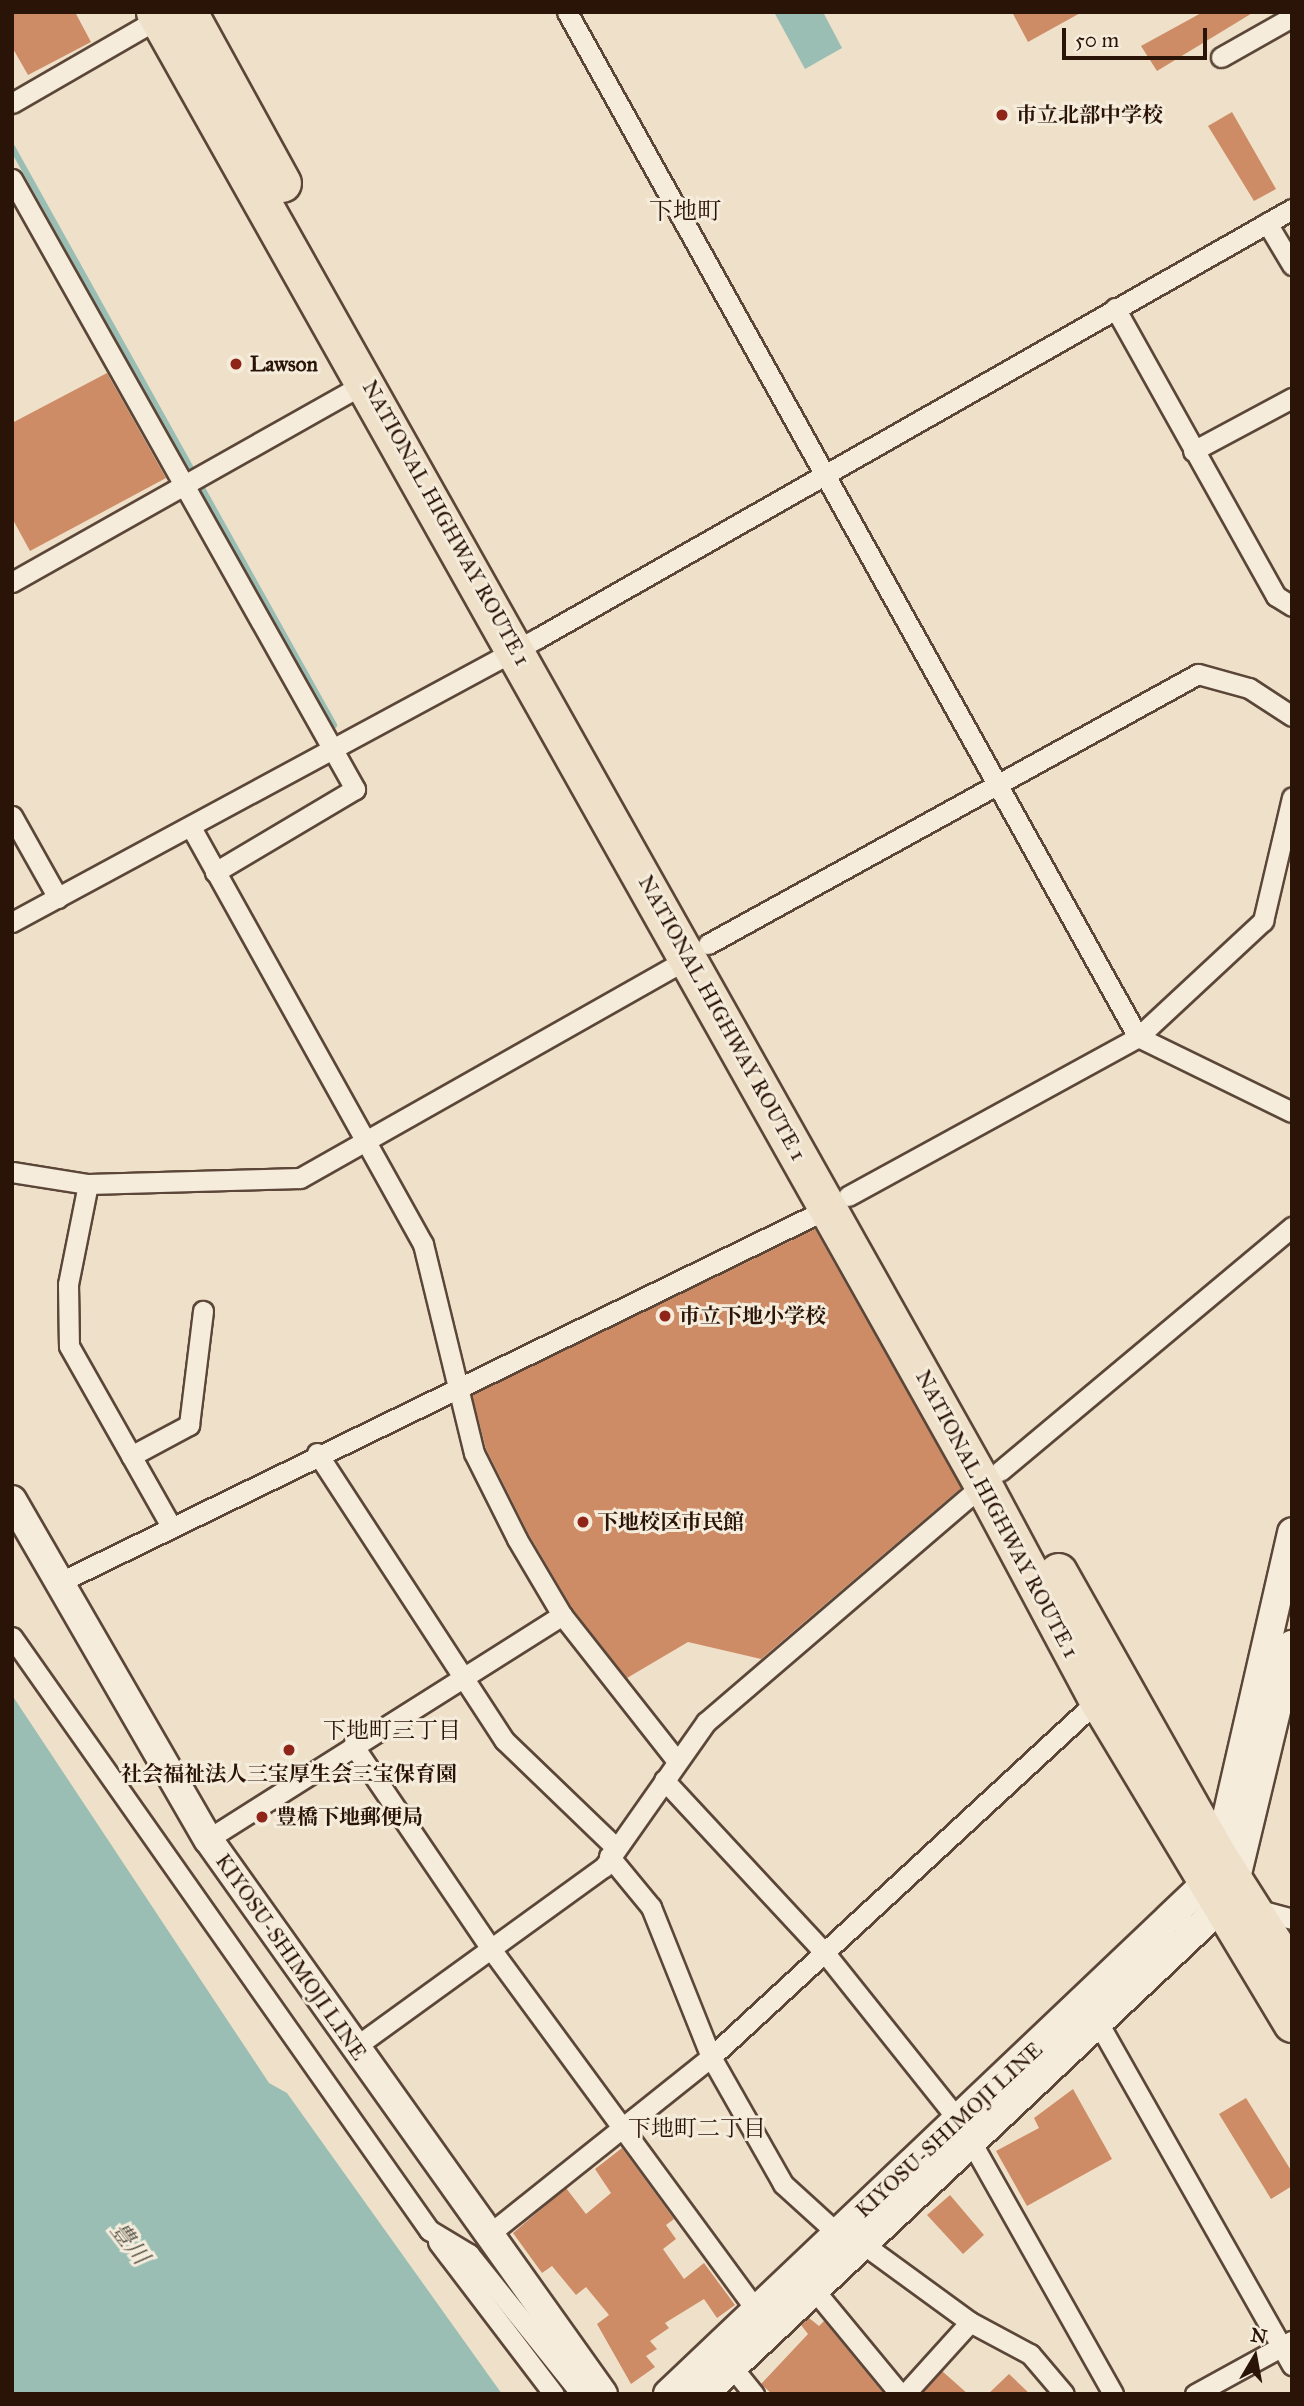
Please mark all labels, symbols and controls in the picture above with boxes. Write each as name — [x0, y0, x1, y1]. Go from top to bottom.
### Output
scale bar — [1066, 14, 1211, 58]
text: 50 m — [1075, 27, 1119, 53]
place label: 市立北部中学校 — [1016, 102, 1163, 128]
marker: 市立北部中学校 — [994, 107, 1010, 123]
district label: 下地町 — [649, 198, 721, 226]
place label: Lawson — [250, 351, 318, 377]
marker: Lawson — [228, 356, 244, 372]
street label: NATIONAL HIGHWAY ROUTE 1 — [357, 376, 535, 670]
street label: NATIONAL HIGHWAY ROUTE 1 — [633, 871, 811, 1165]
place label: 市立下地小学校 — [679, 1303, 826, 1329]
marker: 市立下地小学校 — [657, 1308, 673, 1324]
street label: NATIONAL HIGHWAY ROUTE 1 — [910, 1366, 1084, 1662]
place label: 下地校区市民館 — [597, 1509, 744, 1535]
marker: 下地校区市民館 — [575, 1514, 591, 1530]
district label: 下地町三丁目 — [323, 1716, 461, 1744]
marker: 社会福祉法人三宝厚生会三宝保育園 — [281, 1742, 297, 1758]
place label: 社会福祉法人三宝厚生会三宝保育園 — [121, 1761, 457, 1787]
place label: 豊橋下地郵便局 — [276, 1804, 423, 1830]
marker: 豊橋下地郵便局 — [254, 1809, 270, 1825]
street label: KIYOSU-SHIMOJI LINE — [210, 1849, 372, 2065]
street label: KIYOSU-SHIMOJI LINE — [851, 2037, 1047, 2223]
district label: 下地町二丁目 — [628, 2114, 766, 2142]
water label: 豊川 — [105, 2216, 155, 2270]
north arrow — [1220, 2322, 1290, 2392]
text: N — [1249, 2323, 1269, 2349]

